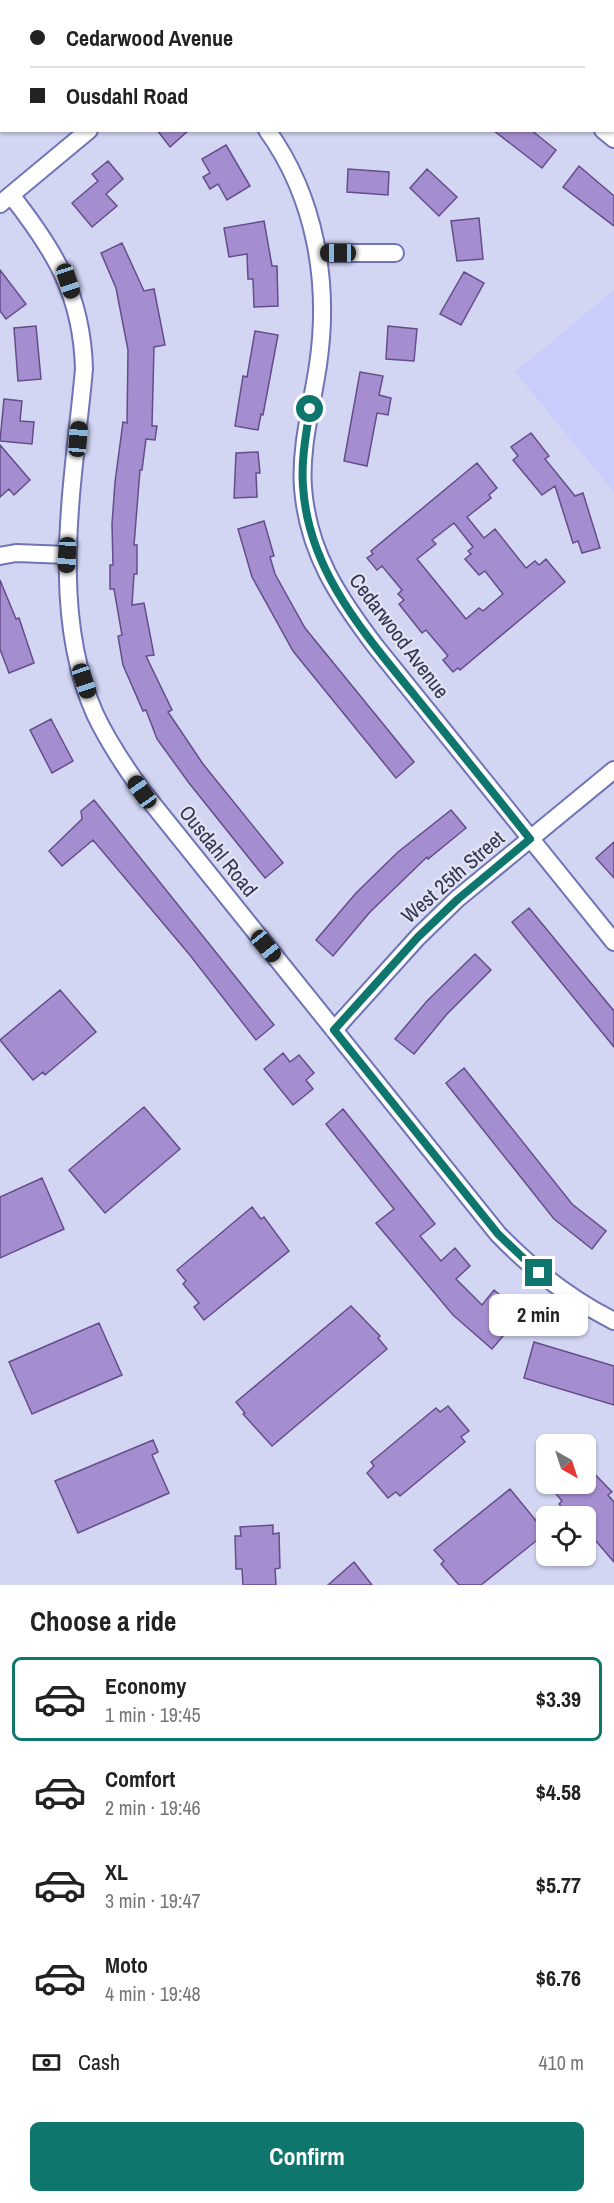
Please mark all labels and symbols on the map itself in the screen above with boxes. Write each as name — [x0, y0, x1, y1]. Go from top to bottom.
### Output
car — [320, 244, 356, 262]
car — [54, 261, 82, 301]
route start — [296, 395, 323, 422]
car — [67, 420, 89, 458]
car — [57, 537, 77, 573]
street label: Cedarwood Avenue — [343, 567, 456, 704]
car — [70, 661, 98, 701]
car — [124, 772, 160, 812]
street label: Ousdahl Road — [172, 799, 264, 903]
street label: West 25th Street — [395, 824, 511, 930]
car — [248, 926, 284, 966]
route end — [525, 1259, 552, 1286]
callout: 2 min — [490, 1294, 588, 1336]
north arrow — [536, 1434, 596, 1494]

